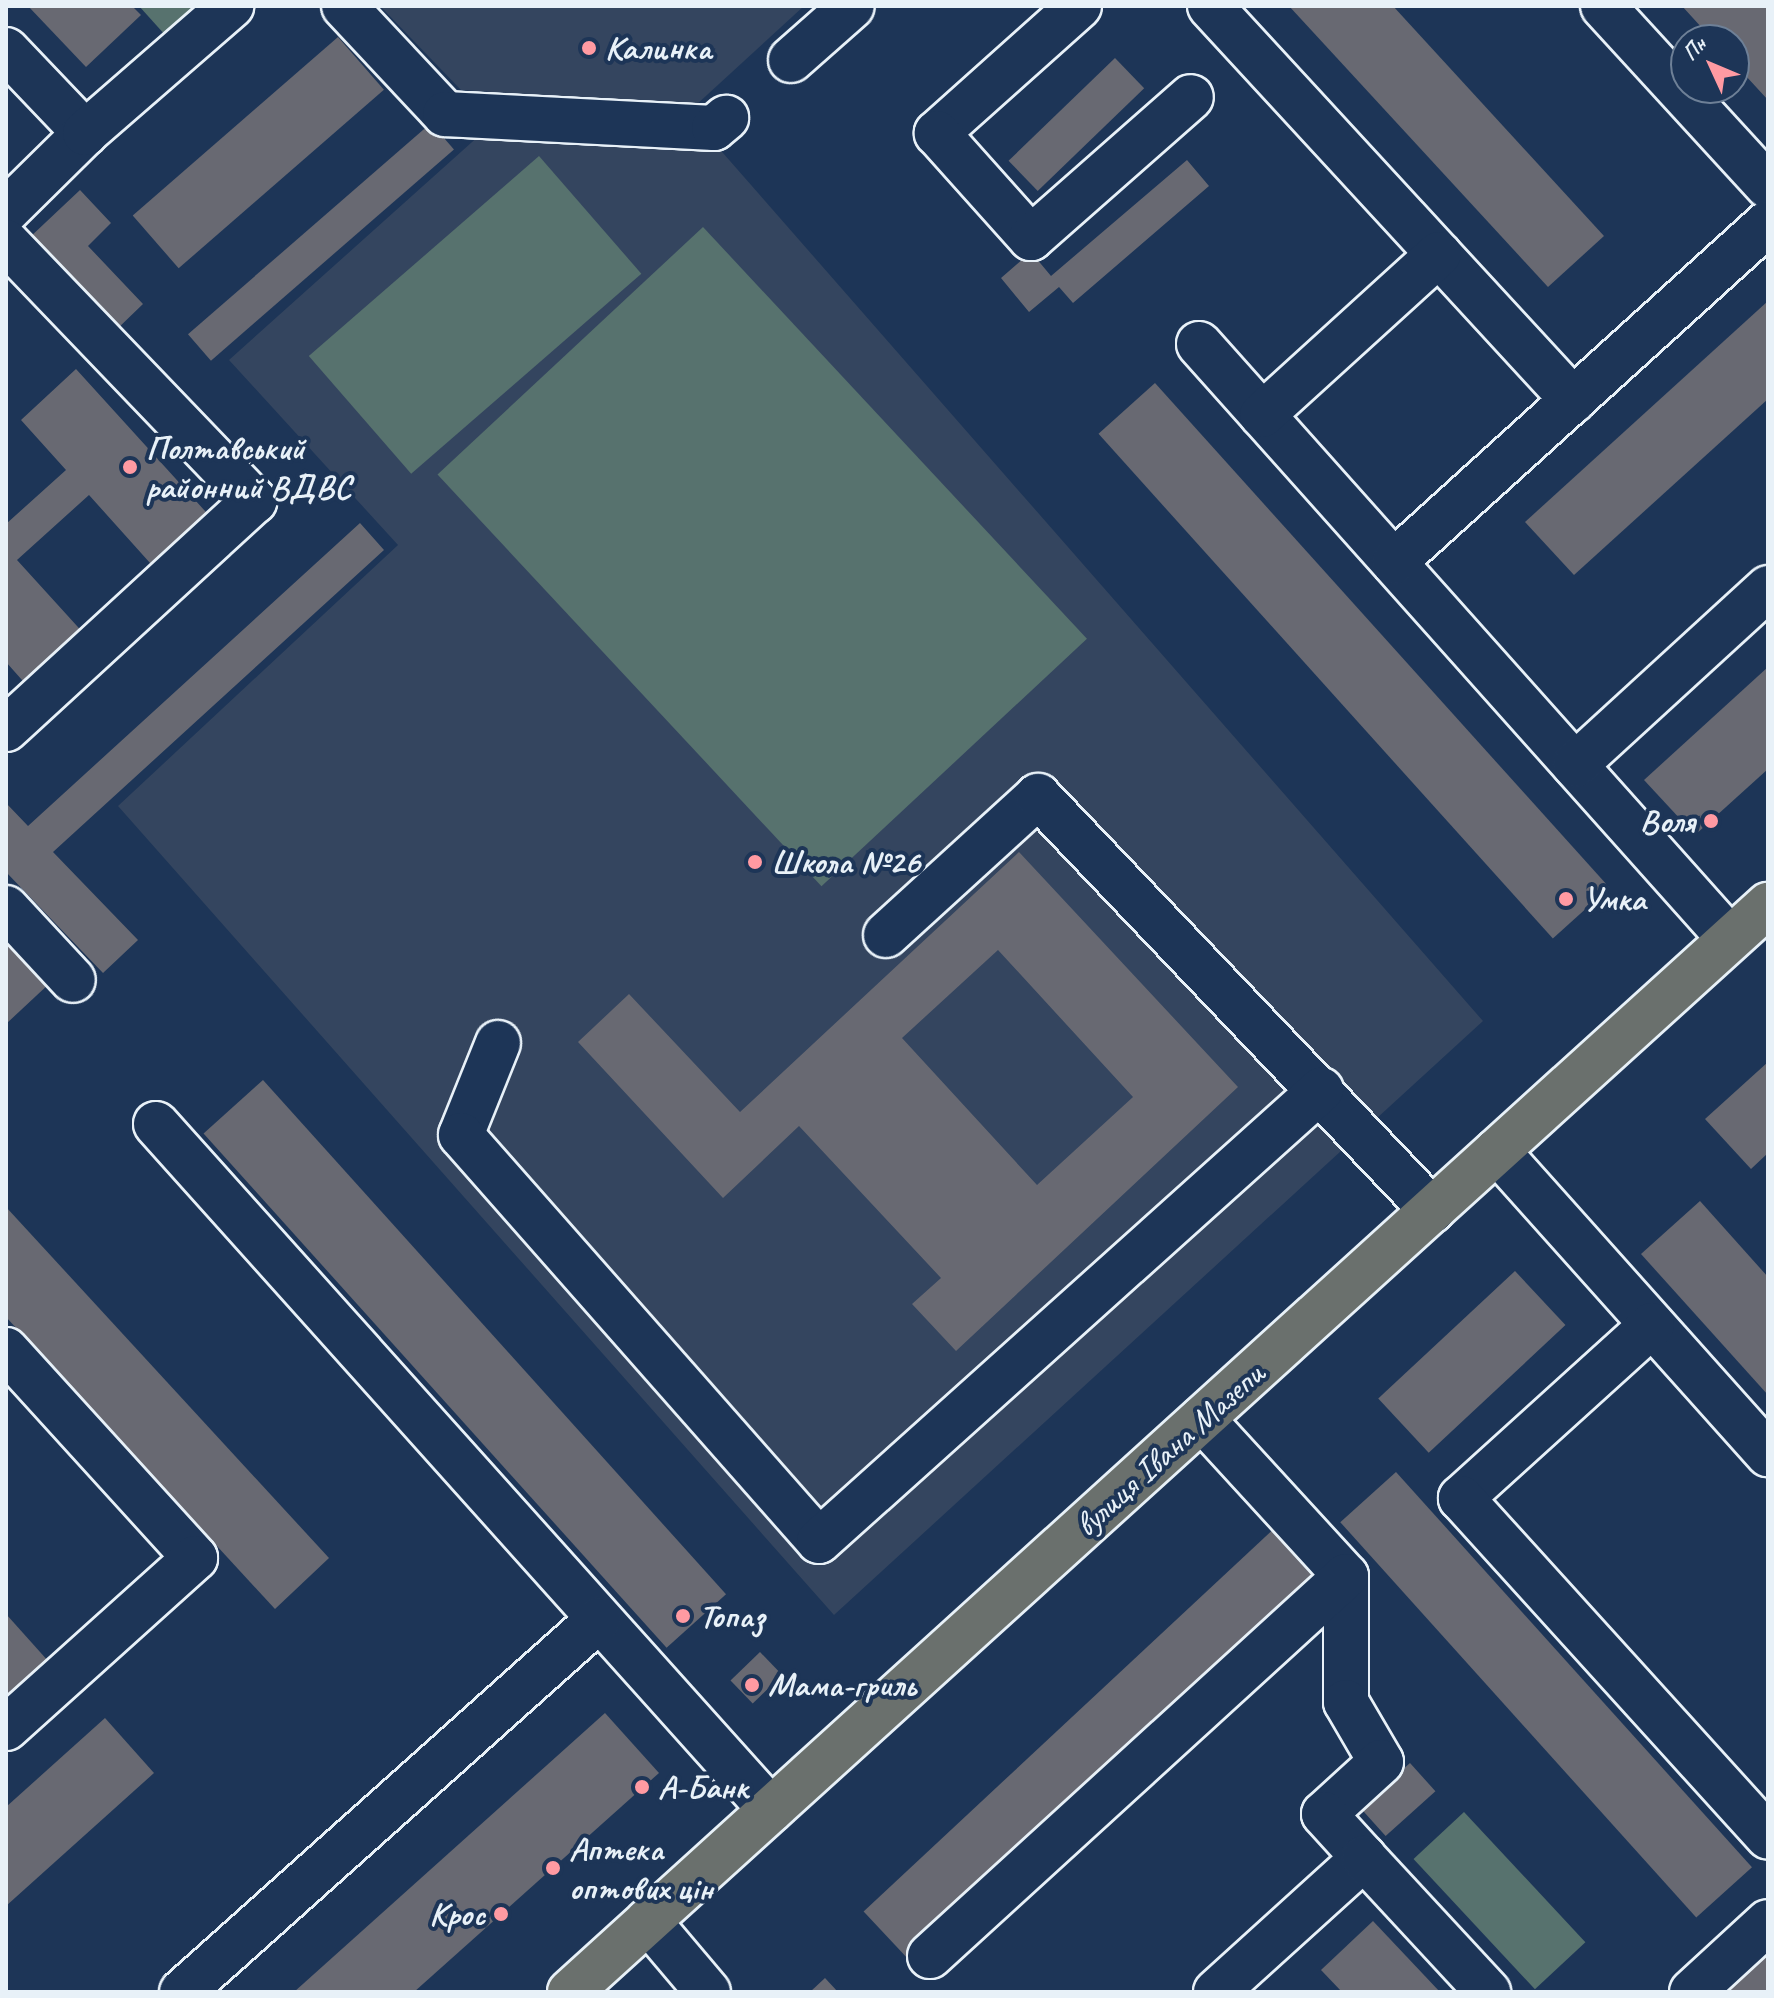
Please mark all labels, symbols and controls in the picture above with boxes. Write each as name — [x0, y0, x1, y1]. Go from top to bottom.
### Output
north arrow — [1670, 24, 1750, 104]
place label: Калинка — [605, 28, 711, 68]
text: Пн — [1676, 31, 1712, 67]
marker: Калинка — [580, 39, 598, 57]
place label: Полтавський районний ВДВС — [146, 427, 351, 506]
marker: Полтавський районний ВДВС — [121, 458, 139, 476]
place label: Воля — [1640, 801, 1695, 841]
marker: Воля — [1702, 812, 1720, 830]
place label: Школа №26 — [771, 842, 920, 882]
marker: Школа №26 — [746, 853, 764, 871]
place label: Умка — [1582, 879, 1645, 919]
marker: Умка — [1557, 890, 1575, 908]
street label: вулиця Івана Мазепи — [1066, 1353, 1272, 1545]
place label: Топаз — [699, 1596, 765, 1636]
marker: Топаз — [674, 1607, 692, 1625]
place label: Мама-гриль — [768, 1665, 916, 1705]
marker: Мама-гриль — [743, 1676, 761, 1694]
place label: А-Банк — [658, 1767, 748, 1807]
marker: А-Банк — [633, 1778, 651, 1796]
place label: Аптека оптових цін — [569, 1828, 714, 1908]
marker: Аптека оптових цін — [544, 1859, 562, 1877]
place label: Крос — [429, 1894, 485, 1934]
marker: Крос — [492, 1905, 510, 1923]

